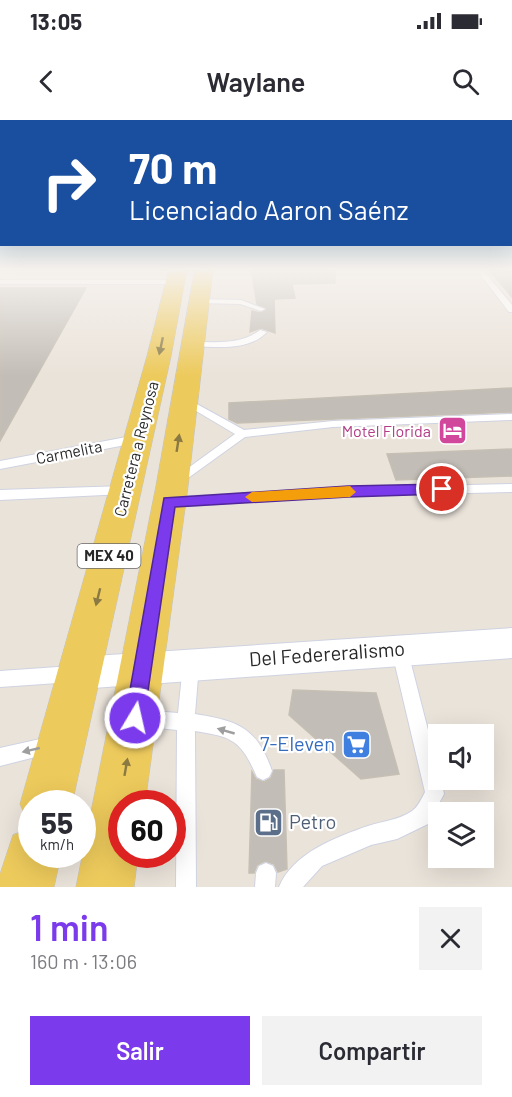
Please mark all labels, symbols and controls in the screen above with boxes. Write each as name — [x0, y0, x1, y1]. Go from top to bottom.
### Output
text: 13:05 — [30, 8, 82, 34]
icon: back — [30, 65, 63, 98]
text: Waylane — [207, 65, 305, 97]
icon: search — [449, 65, 482, 98]
text: 70 m — [129, 142, 217, 192]
icon: right — [30, 144, 108, 222]
text: Licenciado Aaron Saénz — [129, 193, 409, 225]
one-way arrow — [156, 337, 166, 356]
street label: Carretera a Reynosa — [109, 379, 162, 519]
hotel icon: Motel Florida — [436, 415, 468, 447]
place label: Motel Florida — [342, 421, 431, 440]
one-way arrow — [173, 434, 182, 453]
street label: Carmelita — [34, 436, 104, 467]
pin — [416, 463, 467, 514]
icon: arrive — [425, 472, 458, 505]
road number: MEX 40 — [78, 544, 140, 568]
one-way arrow — [93, 588, 103, 606]
street label: Del Federeralismo — [248, 636, 406, 670]
position arrow — [103, 686, 167, 750]
map controls — [428, 724, 494, 868]
button: sound — [428, 724, 494, 790]
one-way arrow — [217, 726, 235, 735]
supermarket icon: 7-Eleven — [340, 728, 372, 760]
place label: 7-Eleven — [260, 731, 335, 755]
one-way arrow — [21, 746, 40, 755]
one-way arrow — [122, 758, 131, 777]
speed limit sign: 60 — [108, 790, 186, 868]
button: layers — [428, 802, 494, 868]
text: 55 — [41, 804, 73, 840]
fuel station icon: Petro — [252, 806, 284, 838]
place label: Petro — [289, 809, 336, 833]
text: km/h — [40, 835, 74, 853]
text: 1 min — [30, 905, 109, 948]
button: close — [419, 907, 482, 970]
text: 160 m · 13:06 — [30, 949, 137, 973]
button: Salir — [30, 1016, 250, 1085]
button: Compartir — [262, 1016, 482, 1085]

